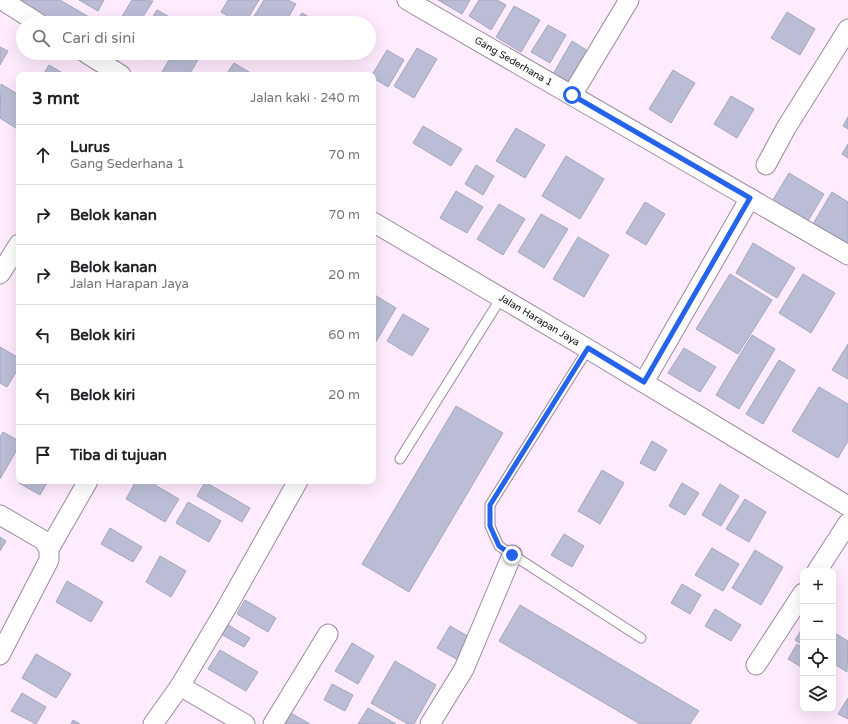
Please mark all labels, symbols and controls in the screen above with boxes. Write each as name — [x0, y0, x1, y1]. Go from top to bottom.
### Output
search box — [16, 16, 376, 60]
icon: search — [30, 27, 52, 49]
text: Cari di sini — [62, 29, 135, 47]
street label: Gang Sederhana 1 — [472, 34, 555, 89]
route start — [563, 86, 581, 104]
text: 3 mnt — [32, 88, 79, 109]
text: Jalan kaki · 240 m — [250, 90, 360, 106]
text: Lurus — [70, 138, 110, 156]
icon: ahead — [32, 144, 54, 166]
text: 70 m — [328, 147, 360, 163]
text: Gang Sederhana 1 — [70, 156, 185, 172]
icon: right — [32, 204, 54, 226]
text: Belok kanan — [70, 206, 157, 224]
text: 70 m — [328, 207, 360, 223]
text: Belok kanan — [70, 258, 157, 276]
icon: right — [32, 264, 54, 286]
text: 20 m — [328, 267, 360, 283]
text: Jalan Harapan Jaya — [70, 276, 189, 292]
street label: Jalan Harapan Jaya — [497, 292, 582, 349]
icon: left — [32, 324, 54, 346]
text: Belok kiri — [70, 326, 135, 344]
text: 60 m — [328, 327, 360, 343]
icon: left — [32, 384, 54, 406]
text: Belok kiri — [70, 386, 135, 404]
text: 20 m — [328, 387, 360, 403]
icon: arrive — [32, 444, 54, 466]
text: Tiba di tujuan — [70, 446, 167, 464]
route end — [503, 546, 521, 564]
map controls — [800, 568, 836, 712]
button: + — [800, 568, 836, 604]
button: − — [800, 604, 836, 640]
button: locate — [800, 640, 836, 676]
button: layers — [800, 676, 836, 712]

